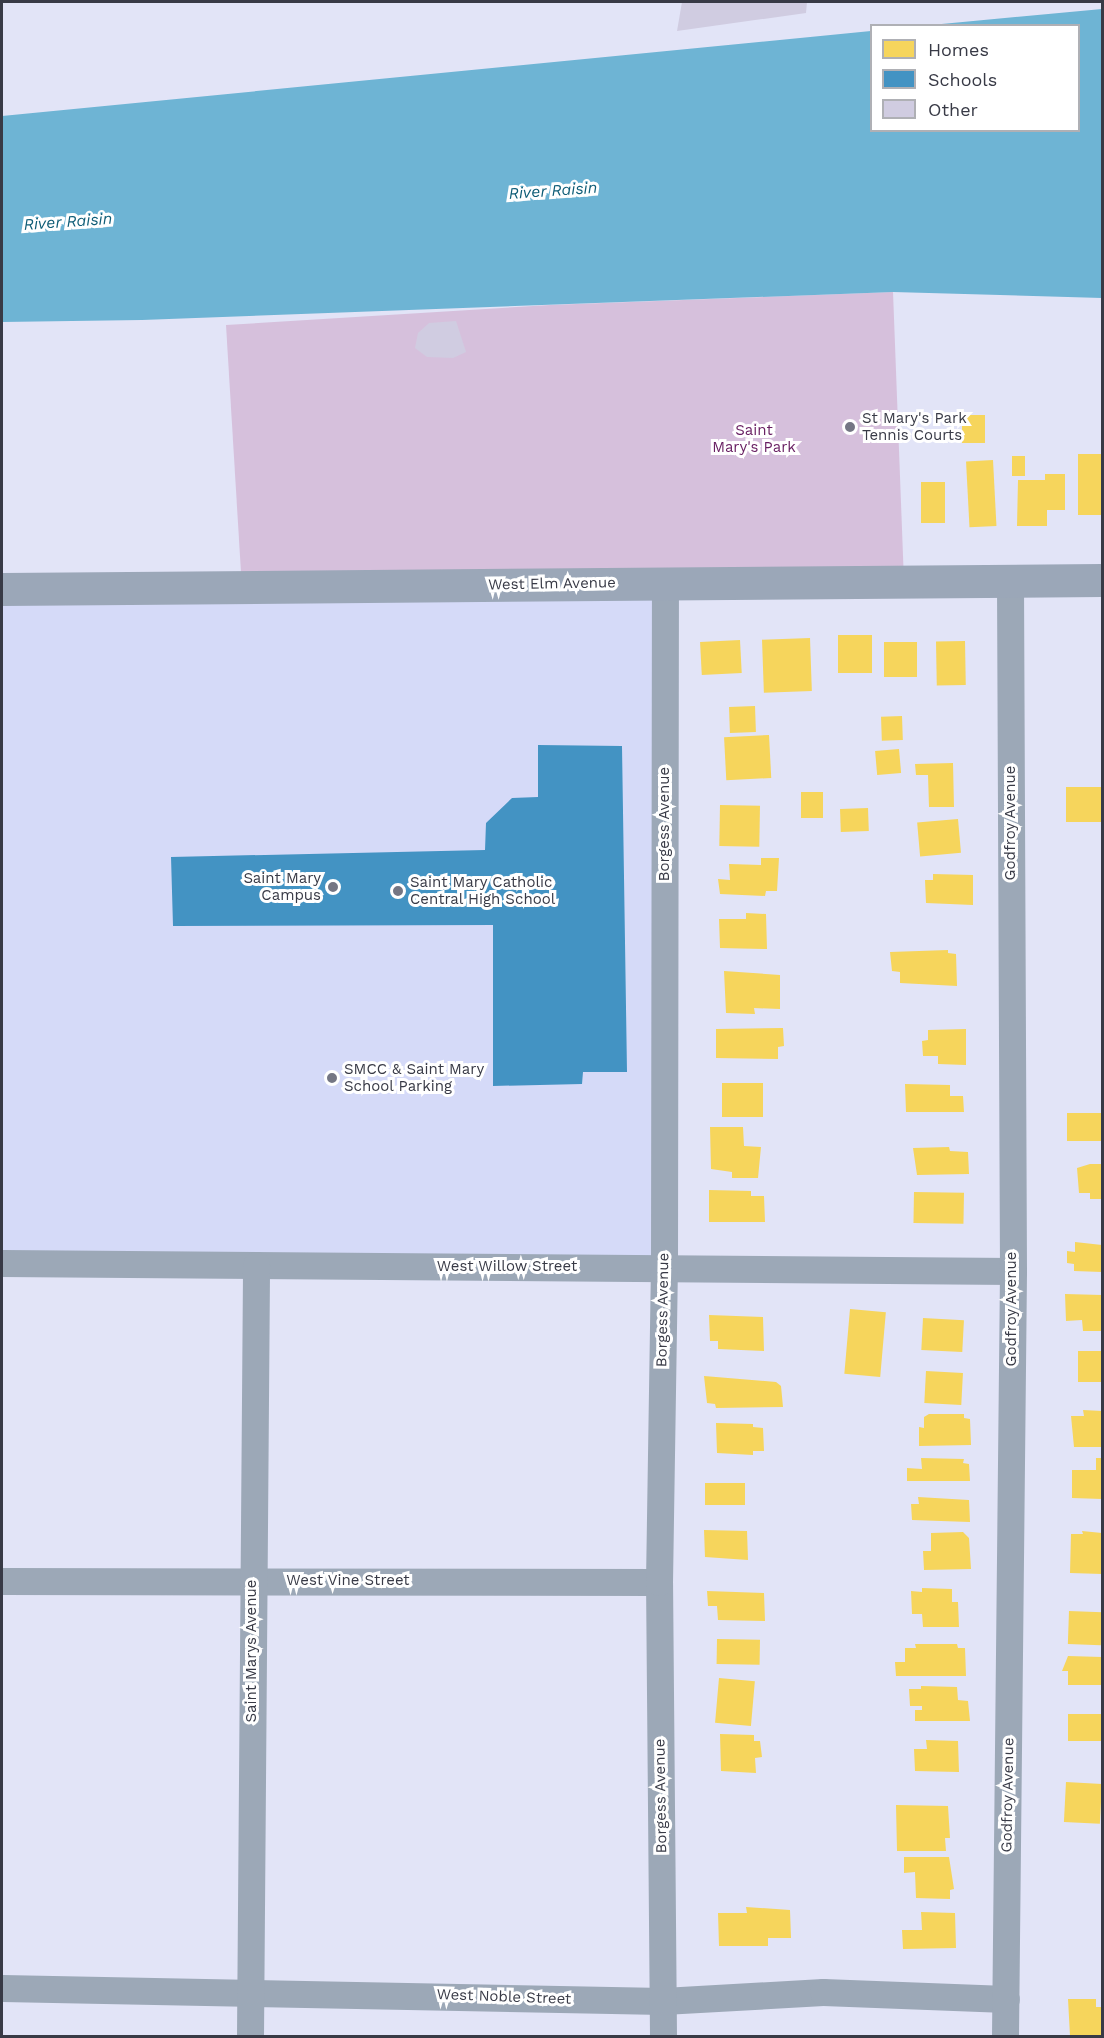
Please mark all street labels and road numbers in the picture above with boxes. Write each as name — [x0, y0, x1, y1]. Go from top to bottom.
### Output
street label: West Elm Avenue — [488, 574, 616, 594]
street label: Godfroy Avenue — [1002, 765, 1020, 881]
street label: Borgess Avenue — [656, 766, 674, 882]
street label: Godfroy Avenue — [1003, 1251, 1021, 1367]
street label: Borgess Avenue — [653, 1252, 673, 1368]
street label: West Willow Street — [436, 1258, 578, 1276]
street label: West Vine Street — [286, 1572, 410, 1590]
street label: Saint Marys Avenue — [243, 1579, 261, 1723]
street label: Godfroy Avenue — [998, 1737, 1018, 1853]
street label: Borgess Avenue — [651, 1738, 671, 1854]
street label: West Noble Street — [436, 1986, 572, 2008]

